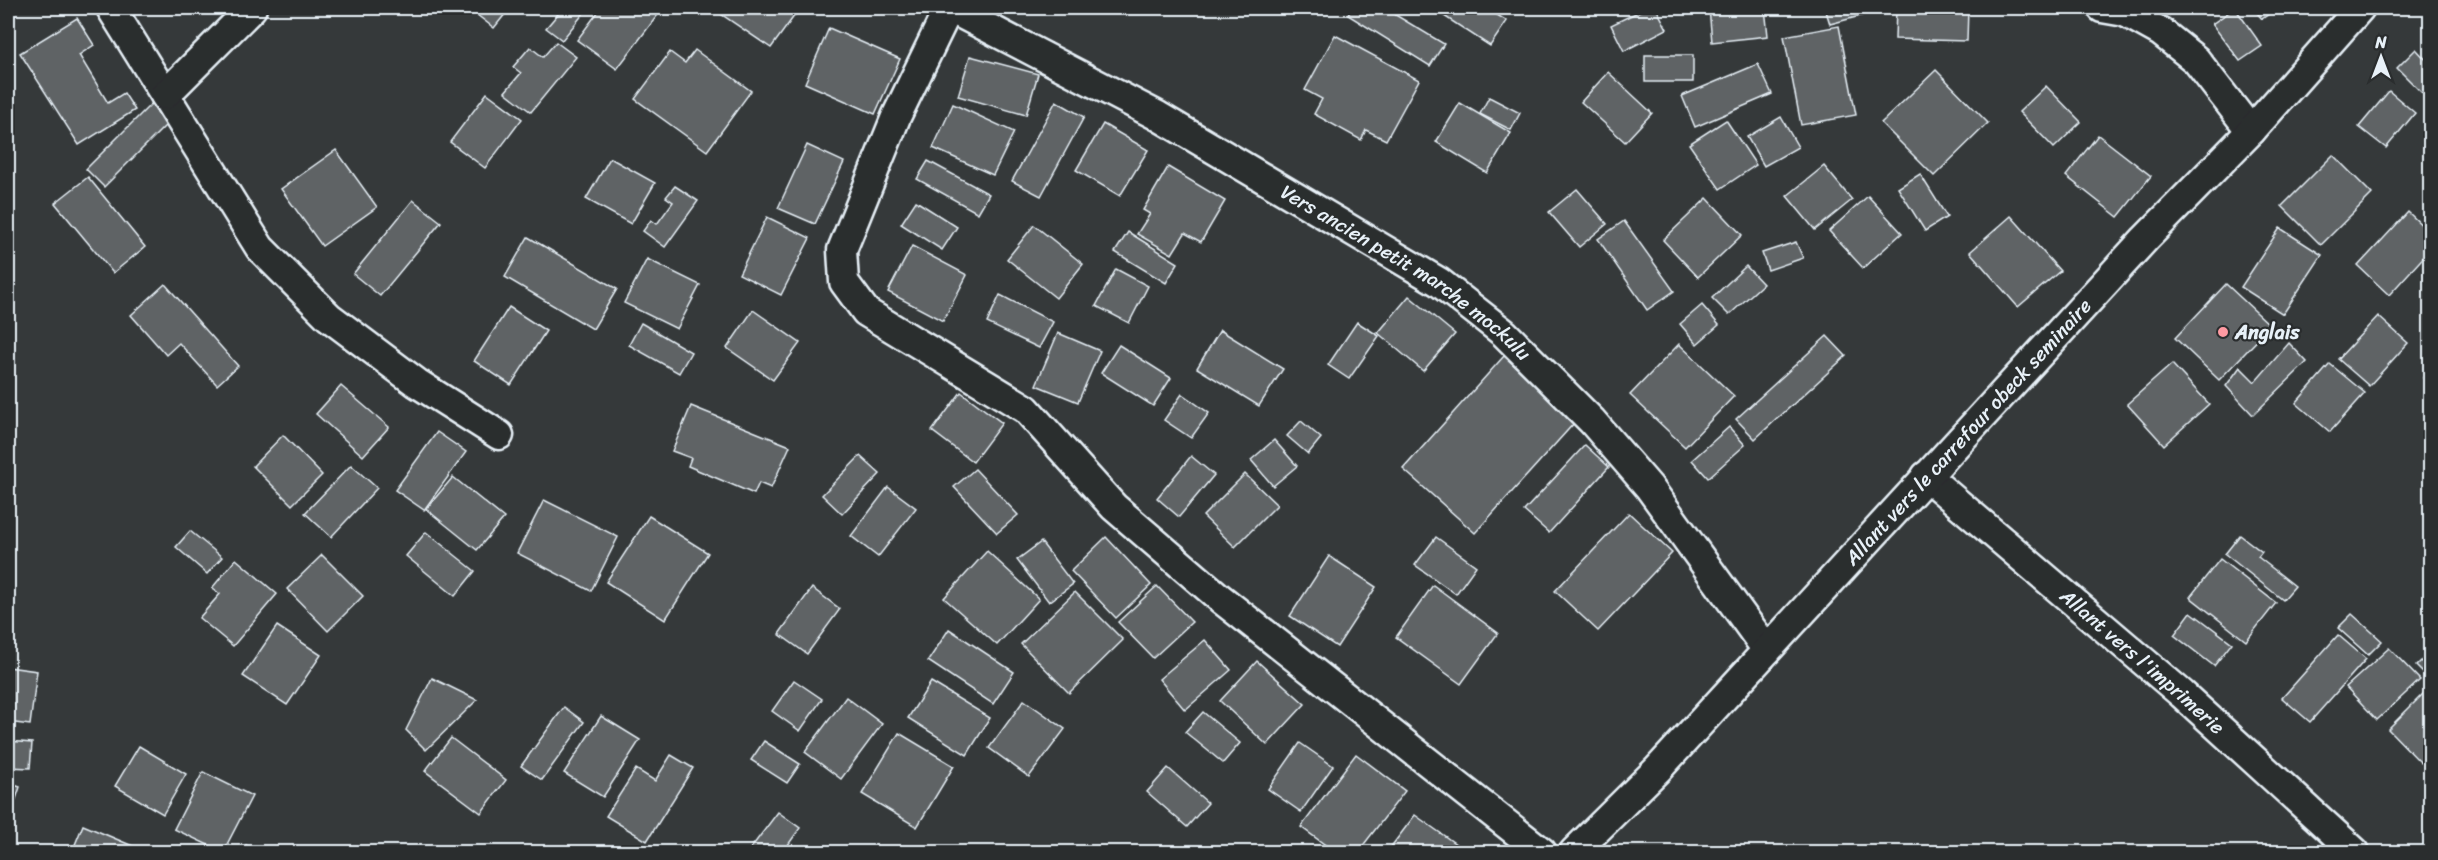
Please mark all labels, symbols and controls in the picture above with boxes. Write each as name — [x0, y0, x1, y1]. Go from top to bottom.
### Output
north arrow — [2351, 27, 2411, 87]
text: N — [2374, 28, 2387, 57]
street label: Vers ancien petit marche mockulu — [1274, 175, 1540, 369]
street label: Allant vers le carrefour obeck seminaire — [1835, 290, 2100, 574]
place label: Anglais — [2234, 315, 2300, 350]
marker: Anglais — [2216, 325, 2230, 339]
street label: Allant vers l'imprimerie — [2051, 579, 2233, 743]

